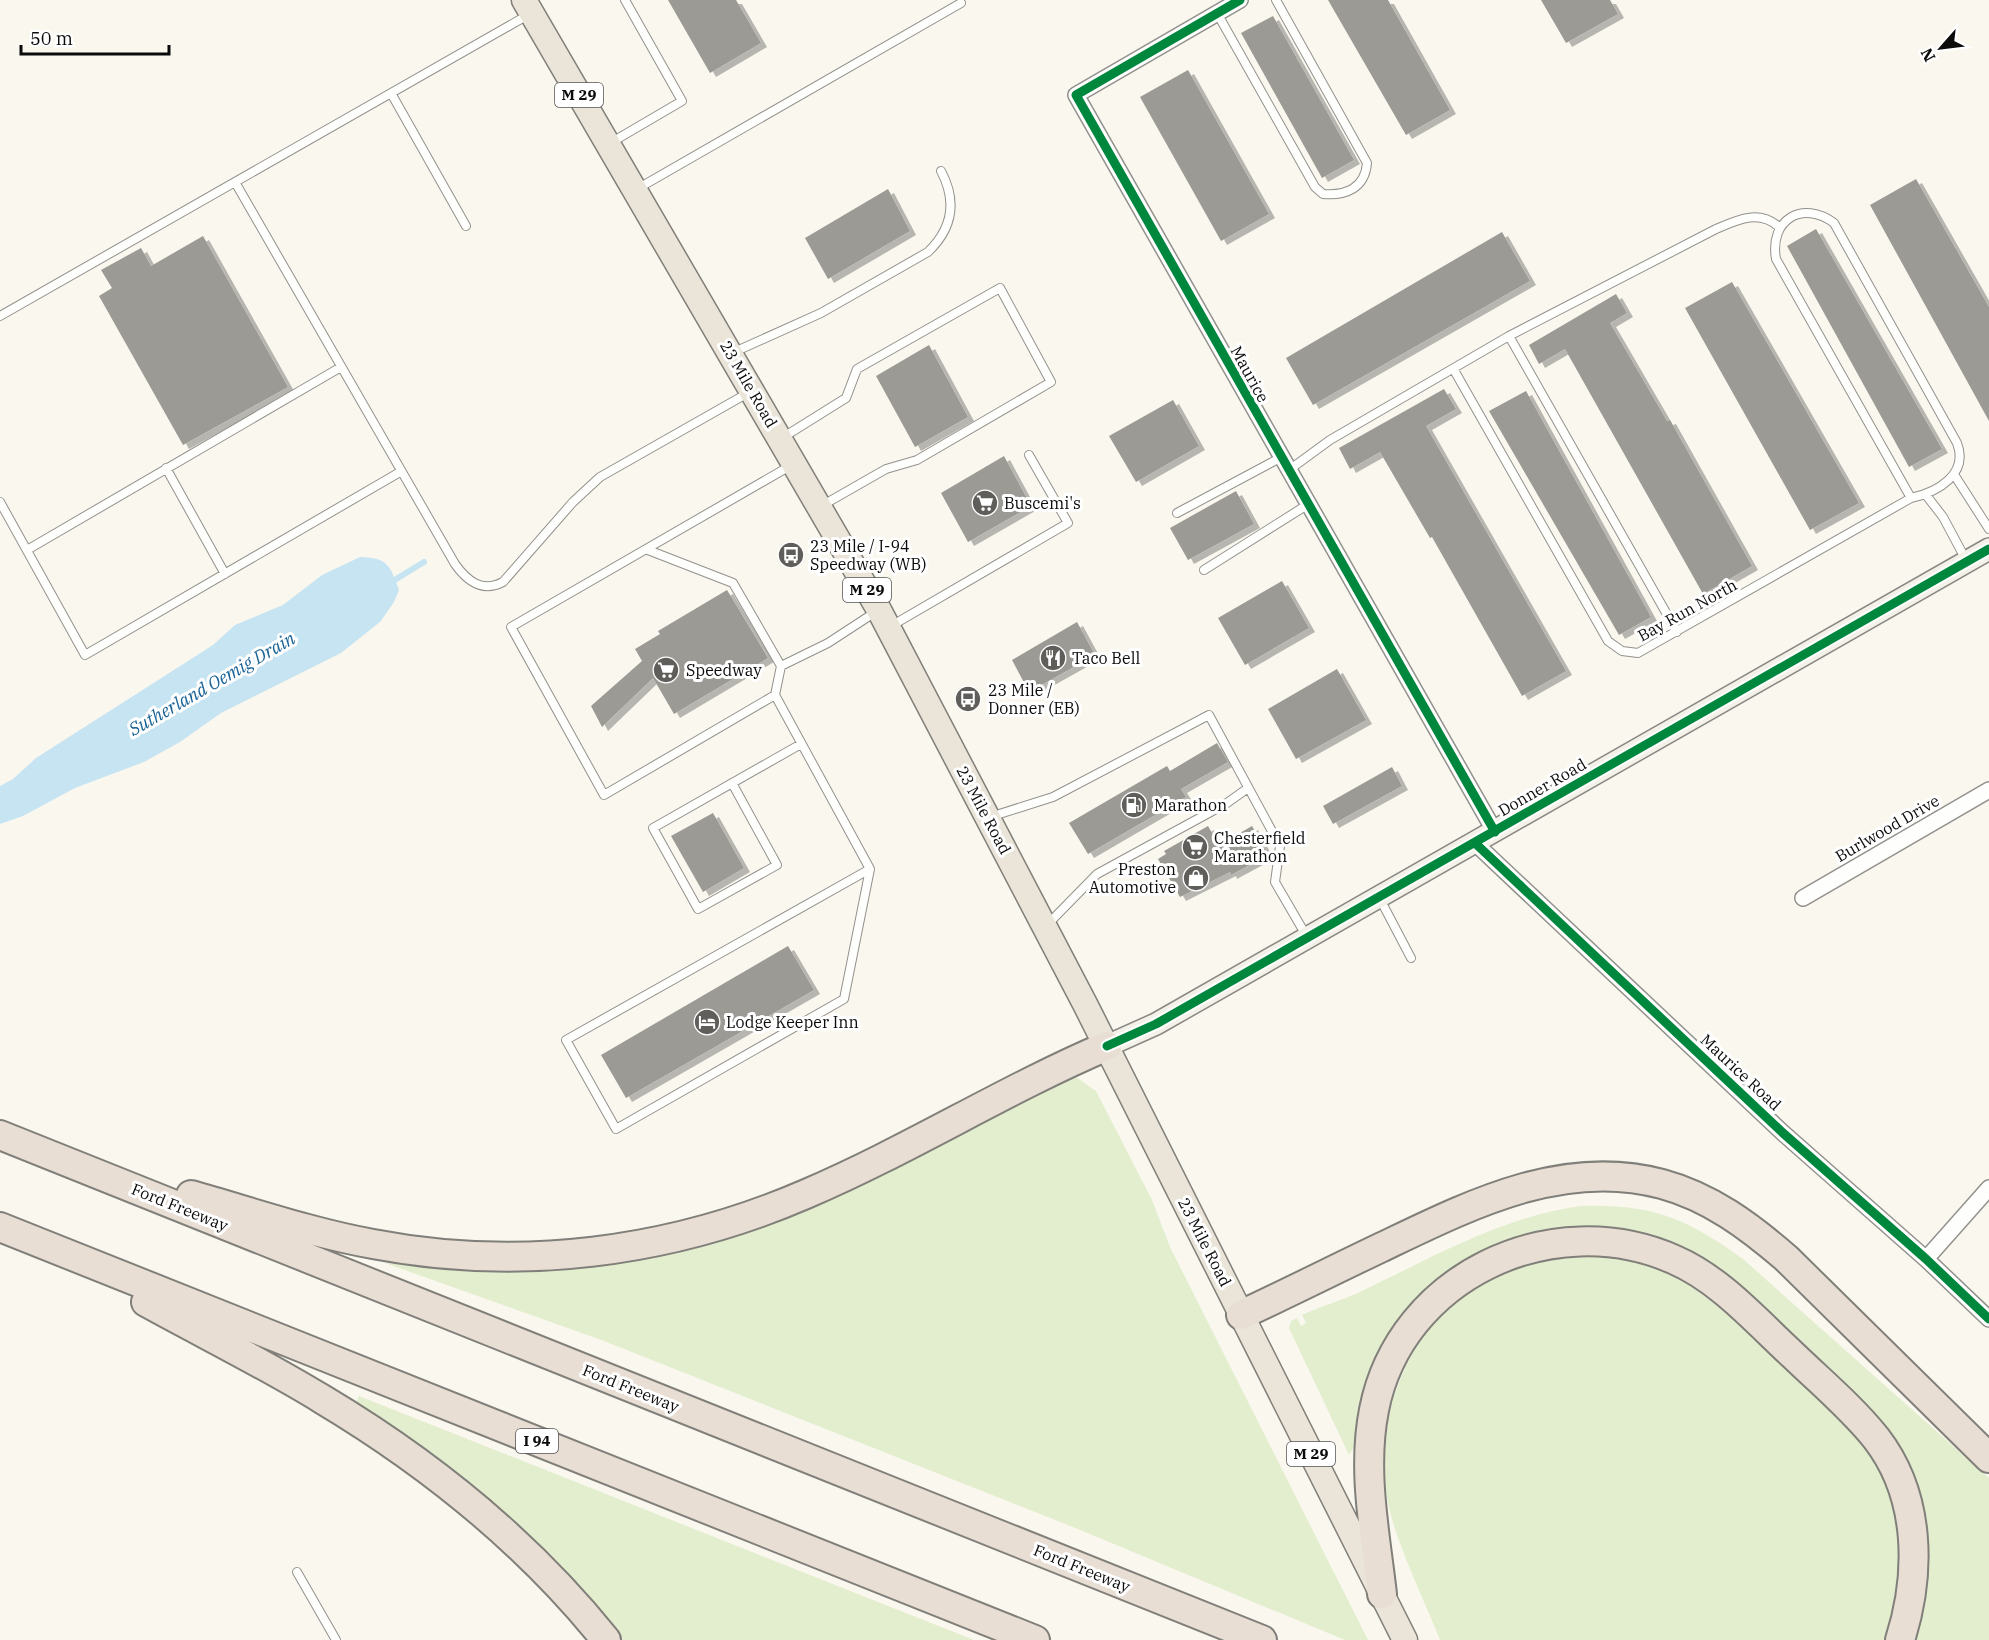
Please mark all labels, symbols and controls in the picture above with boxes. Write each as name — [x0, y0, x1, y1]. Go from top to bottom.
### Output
scale bar — [21, 18, 170, 56]
north arrow — [1911, 18, 1971, 78]
text: 50 m — [30, 27, 73, 50]
text: N — [1916, 45, 1940, 65]
road number: M 29 — [555, 83, 603, 107]
street label: 23 Mile Road — [716, 337, 782, 431]
street label: Maurice — [1226, 342, 1274, 406]
supermarket icon: Buscemi's — [970, 488, 1000, 518]
place label: Buscemi's — [1004, 493, 1081, 513]
place label: 23 Mile / I-94 Speedway (WB) — [810, 536, 927, 574]
bus stop icon: 23 Mile / I-94 Speedway (WB) — [776, 540, 806, 570]
street label: Bay Run North — [1634, 575, 1740, 645]
road number: M 29 — [843, 578, 891, 602]
water label: Sutherland Oemig Drain — [123, 626, 300, 741]
restaurant icon: Taco Bell — [1038, 643, 1068, 673]
place label: Taco Bell — [1072, 648, 1140, 668]
supermarket icon: Speedway — [651, 655, 681, 685]
place label: Speedway — [686, 660, 762, 680]
place label: 23 Mile / Donner (EB) — [988, 680, 1080, 718]
bus stop icon: 23 Mile / Donner (EB) — [953, 684, 983, 714]
street label: Donner Road — [1494, 754, 1590, 820]
street label: 23 Mile Road — [952, 762, 1016, 858]
fuel station icon: Marathon — [1119, 790, 1149, 820]
street label: Burlwood Drive — [1831, 790, 1943, 866]
place label: Marathon — [1154, 795, 1227, 815]
place label: Chesterfield Marathon — [1214, 828, 1306, 866]
supermarket icon: Chesterfield Marathon — [1180, 832, 1210, 862]
place label: Preston Automotive — [1089, 859, 1176, 897]
shop icon: Preston Automotive — [1181, 863, 1211, 893]
hotel icon: Lodge Keeper Inn — [692, 1007, 722, 1037]
place label: Lodge Keeper Inn — [726, 1012, 859, 1032]
street label: Maurice Road — [1696, 1029, 1786, 1115]
street label: Ford Freeway — [129, 1179, 232, 1236]
street label: 23 Mile Road — [1174, 1194, 1236, 1290]
street label: Ford Freeway — [580, 1360, 683, 1417]
road number: I 94 — [516, 1429, 558, 1453]
road number: M 29 — [1287, 1442, 1335, 1466]
street label: Ford Freeway — [1031, 1540, 1134, 1597]

